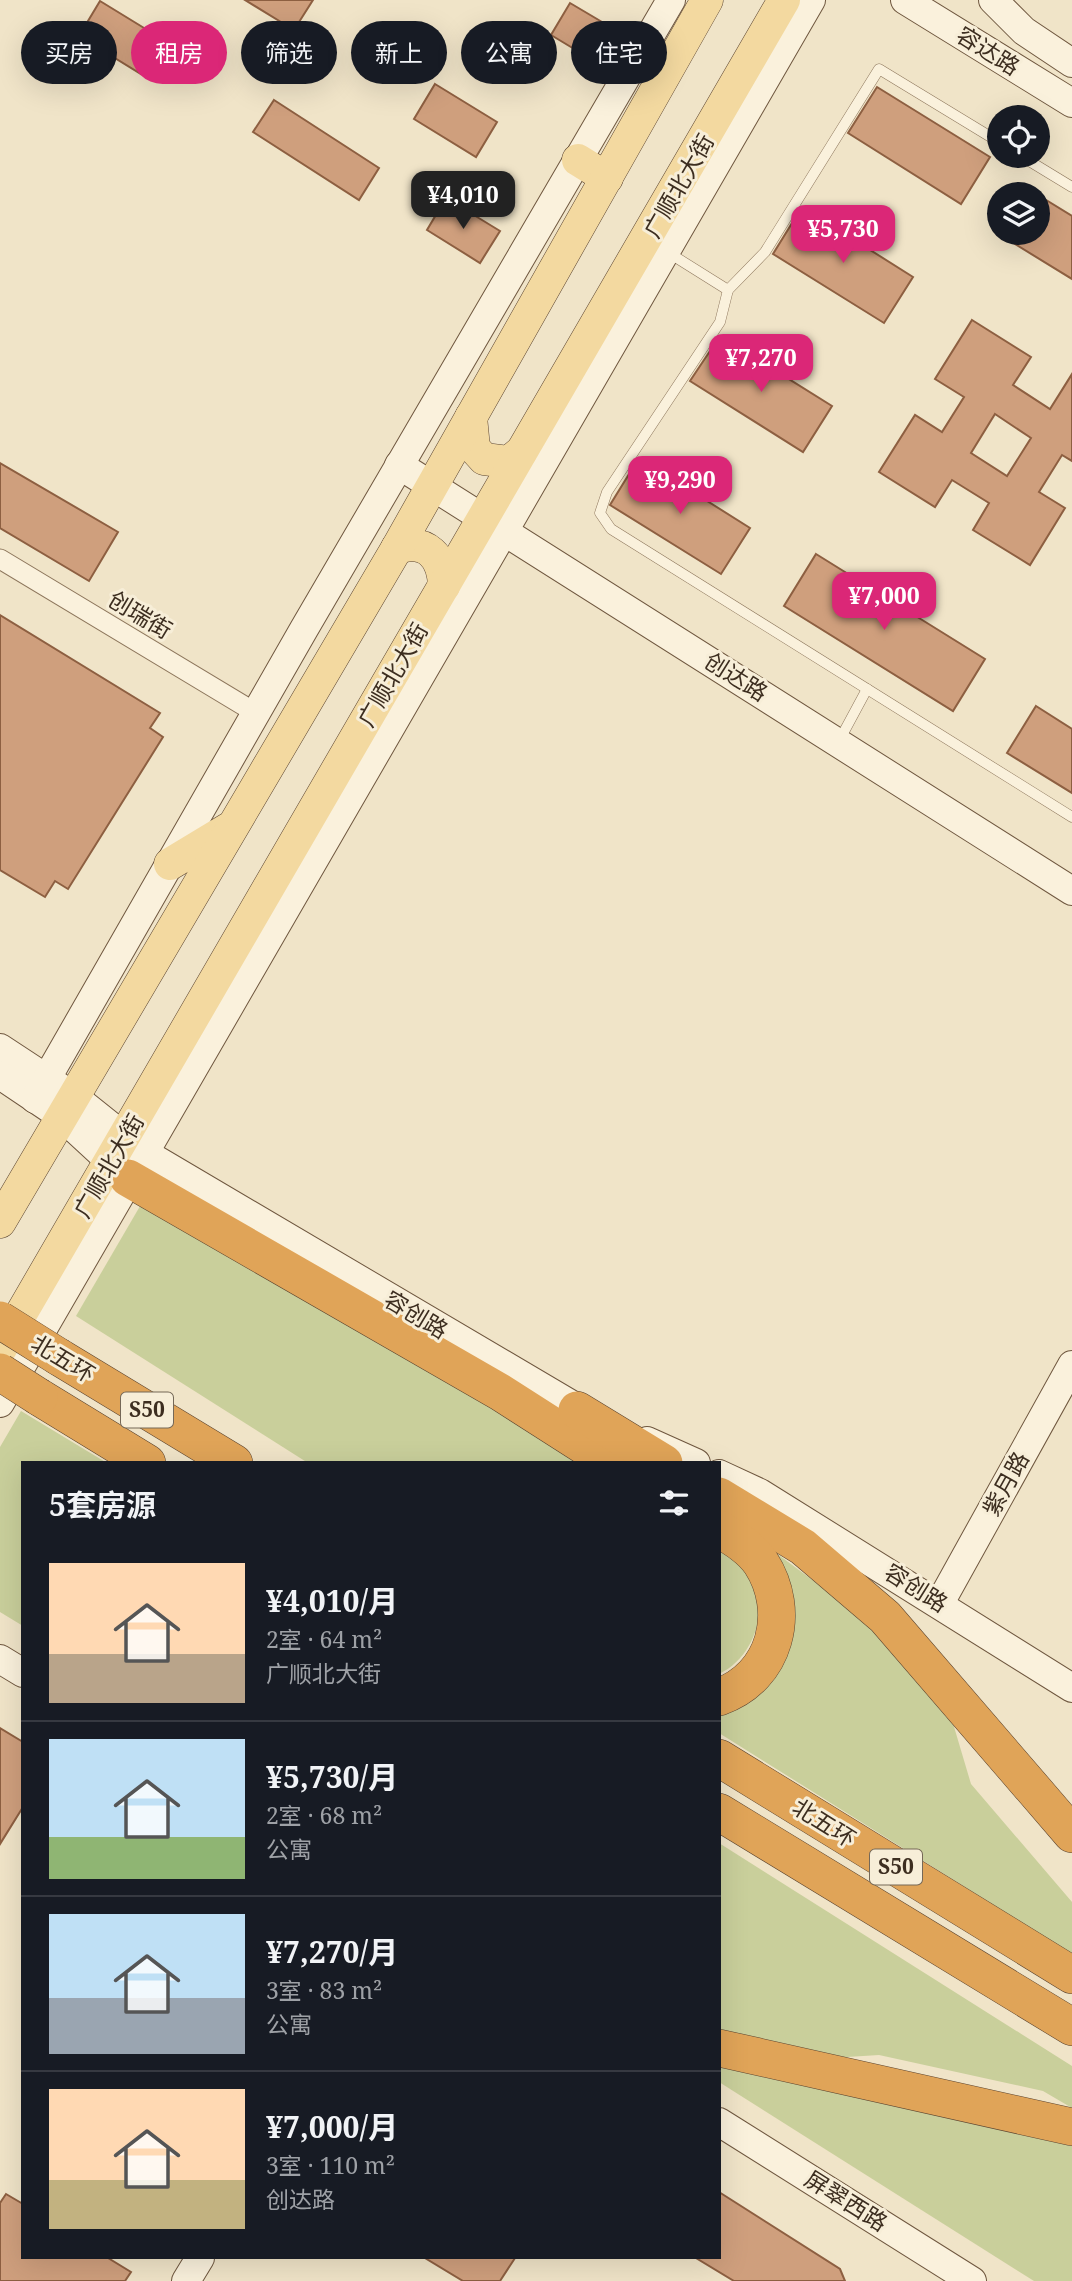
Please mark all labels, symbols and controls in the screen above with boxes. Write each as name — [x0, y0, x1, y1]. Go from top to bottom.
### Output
street label: 容达路 — [951, 18, 1026, 82]
chip: 买房 — [21, 21, 117, 84]
chip: 租房 — [131, 21, 227, 84]
chip: 筛选 — [241, 21, 337, 84]
chip: 新上 — [351, 21, 447, 84]
chip: 公寓 — [461, 21, 557, 84]
chip: 住宅 — [571, 21, 667, 84]
map controls — [987, 105, 1050, 245]
button: locate — [987, 105, 1050, 168]
street label: 广顺北大街 — [636, 128, 721, 243]
pin: ¥4,010 — [406, 172, 520, 231]
text: ¥4,010 — [427, 178, 499, 210]
button: layers — [987, 182, 1050, 245]
pin: ¥5,730 — [786, 205, 900, 265]
text: ¥5,730 — [807, 212, 879, 244]
pin: ¥7,270 — [704, 334, 818, 394]
text: ¥7,270 — [725, 341, 797, 373]
pin: ¥9,290 — [623, 456, 737, 516]
text: ¥9,290 — [644, 463, 716, 495]
pin: ¥7,000 — [827, 572, 941, 632]
text: ¥7,000 — [848, 579, 920, 611]
street label: 创瑞街 — [103, 583, 178, 646]
street label: 广顺北大街 — [350, 617, 435, 732]
street label: 创达路 — [699, 644, 774, 708]
street label: 广顺北大街 — [66, 1108, 151, 1223]
street label: 容创路 — [379, 1283, 454, 1346]
street label: 北五环 — [26, 1327, 101, 1390]
road number: S50 — [121, 1392, 173, 1428]
street label: 紫月路 — [974, 1446, 1036, 1521]
text: 5套房源 — [49, 1484, 156, 1525]
icon: filters — [655, 1484, 693, 1522]
street label: 容创路 — [879, 1555, 954, 1619]
text: ¥4,010/月 — [266, 1580, 398, 1621]
icon: home — [105, 1591, 189, 1675]
text: 2室 · 64 m² — [266, 1623, 382, 1655]
text: 广顺北大街 — [266, 1657, 381, 1689]
text: ¥5,730/月 — [266, 1756, 398, 1797]
icon: home — [105, 1767, 189, 1851]
street label: 北五环 — [787, 1790, 862, 1854]
text: 2室 · 68 m² — [266, 1799, 382, 1831]
text: 公寓 — [266, 1833, 312, 1865]
road number: S50 — [870, 1850, 922, 1884]
text: ¥7,270/月 — [266, 1931, 398, 1972]
icon: home — [105, 1942, 189, 2026]
text: 3室 · 83 m² — [266, 1974, 382, 2006]
text: 公寓 — [266, 2008, 312, 2040]
text: ¥7,000/月 — [266, 2106, 398, 2147]
icon: home — [105, 2117, 189, 2201]
text: 3室 · 110 m² — [266, 2149, 395, 2181]
street label: 屏翠西路 — [799, 2162, 894, 2238]
text: 创达路 — [266, 2183, 335, 2215]

